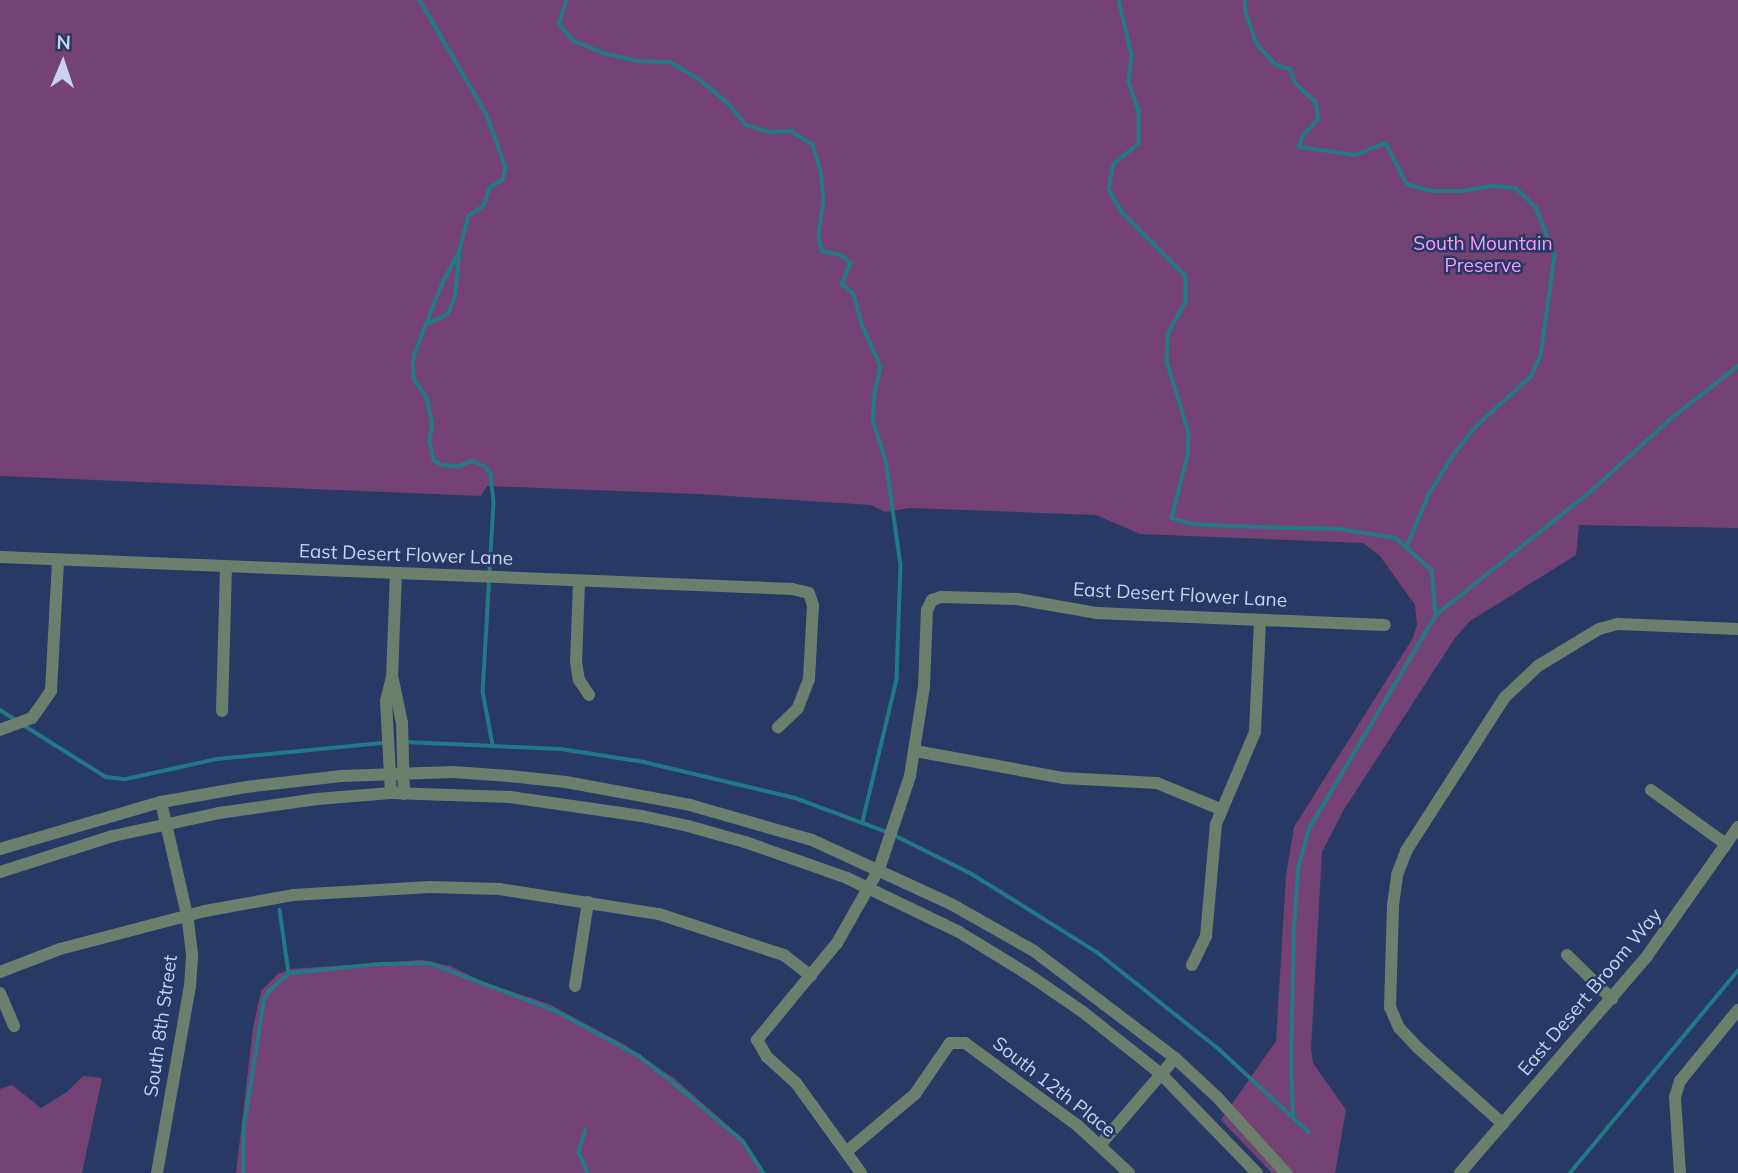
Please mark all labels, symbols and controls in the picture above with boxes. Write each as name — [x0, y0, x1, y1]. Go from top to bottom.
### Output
north arrow — [28, 28, 98, 98]
text: N — [56, 30, 71, 54]
park label: South Mountain Preserve — [1413, 233, 1553, 277]
street label: East Desert Flower Lane — [298, 540, 514, 570]
street label: East Desert Flower Lane — [1072, 578, 1288, 612]
street label: East Desert Broom Way — [1513, 904, 1667, 1080]
street label: South 8th Street — [140, 954, 182, 1098]
street label: South 12th Place — [988, 1032, 1120, 1142]

